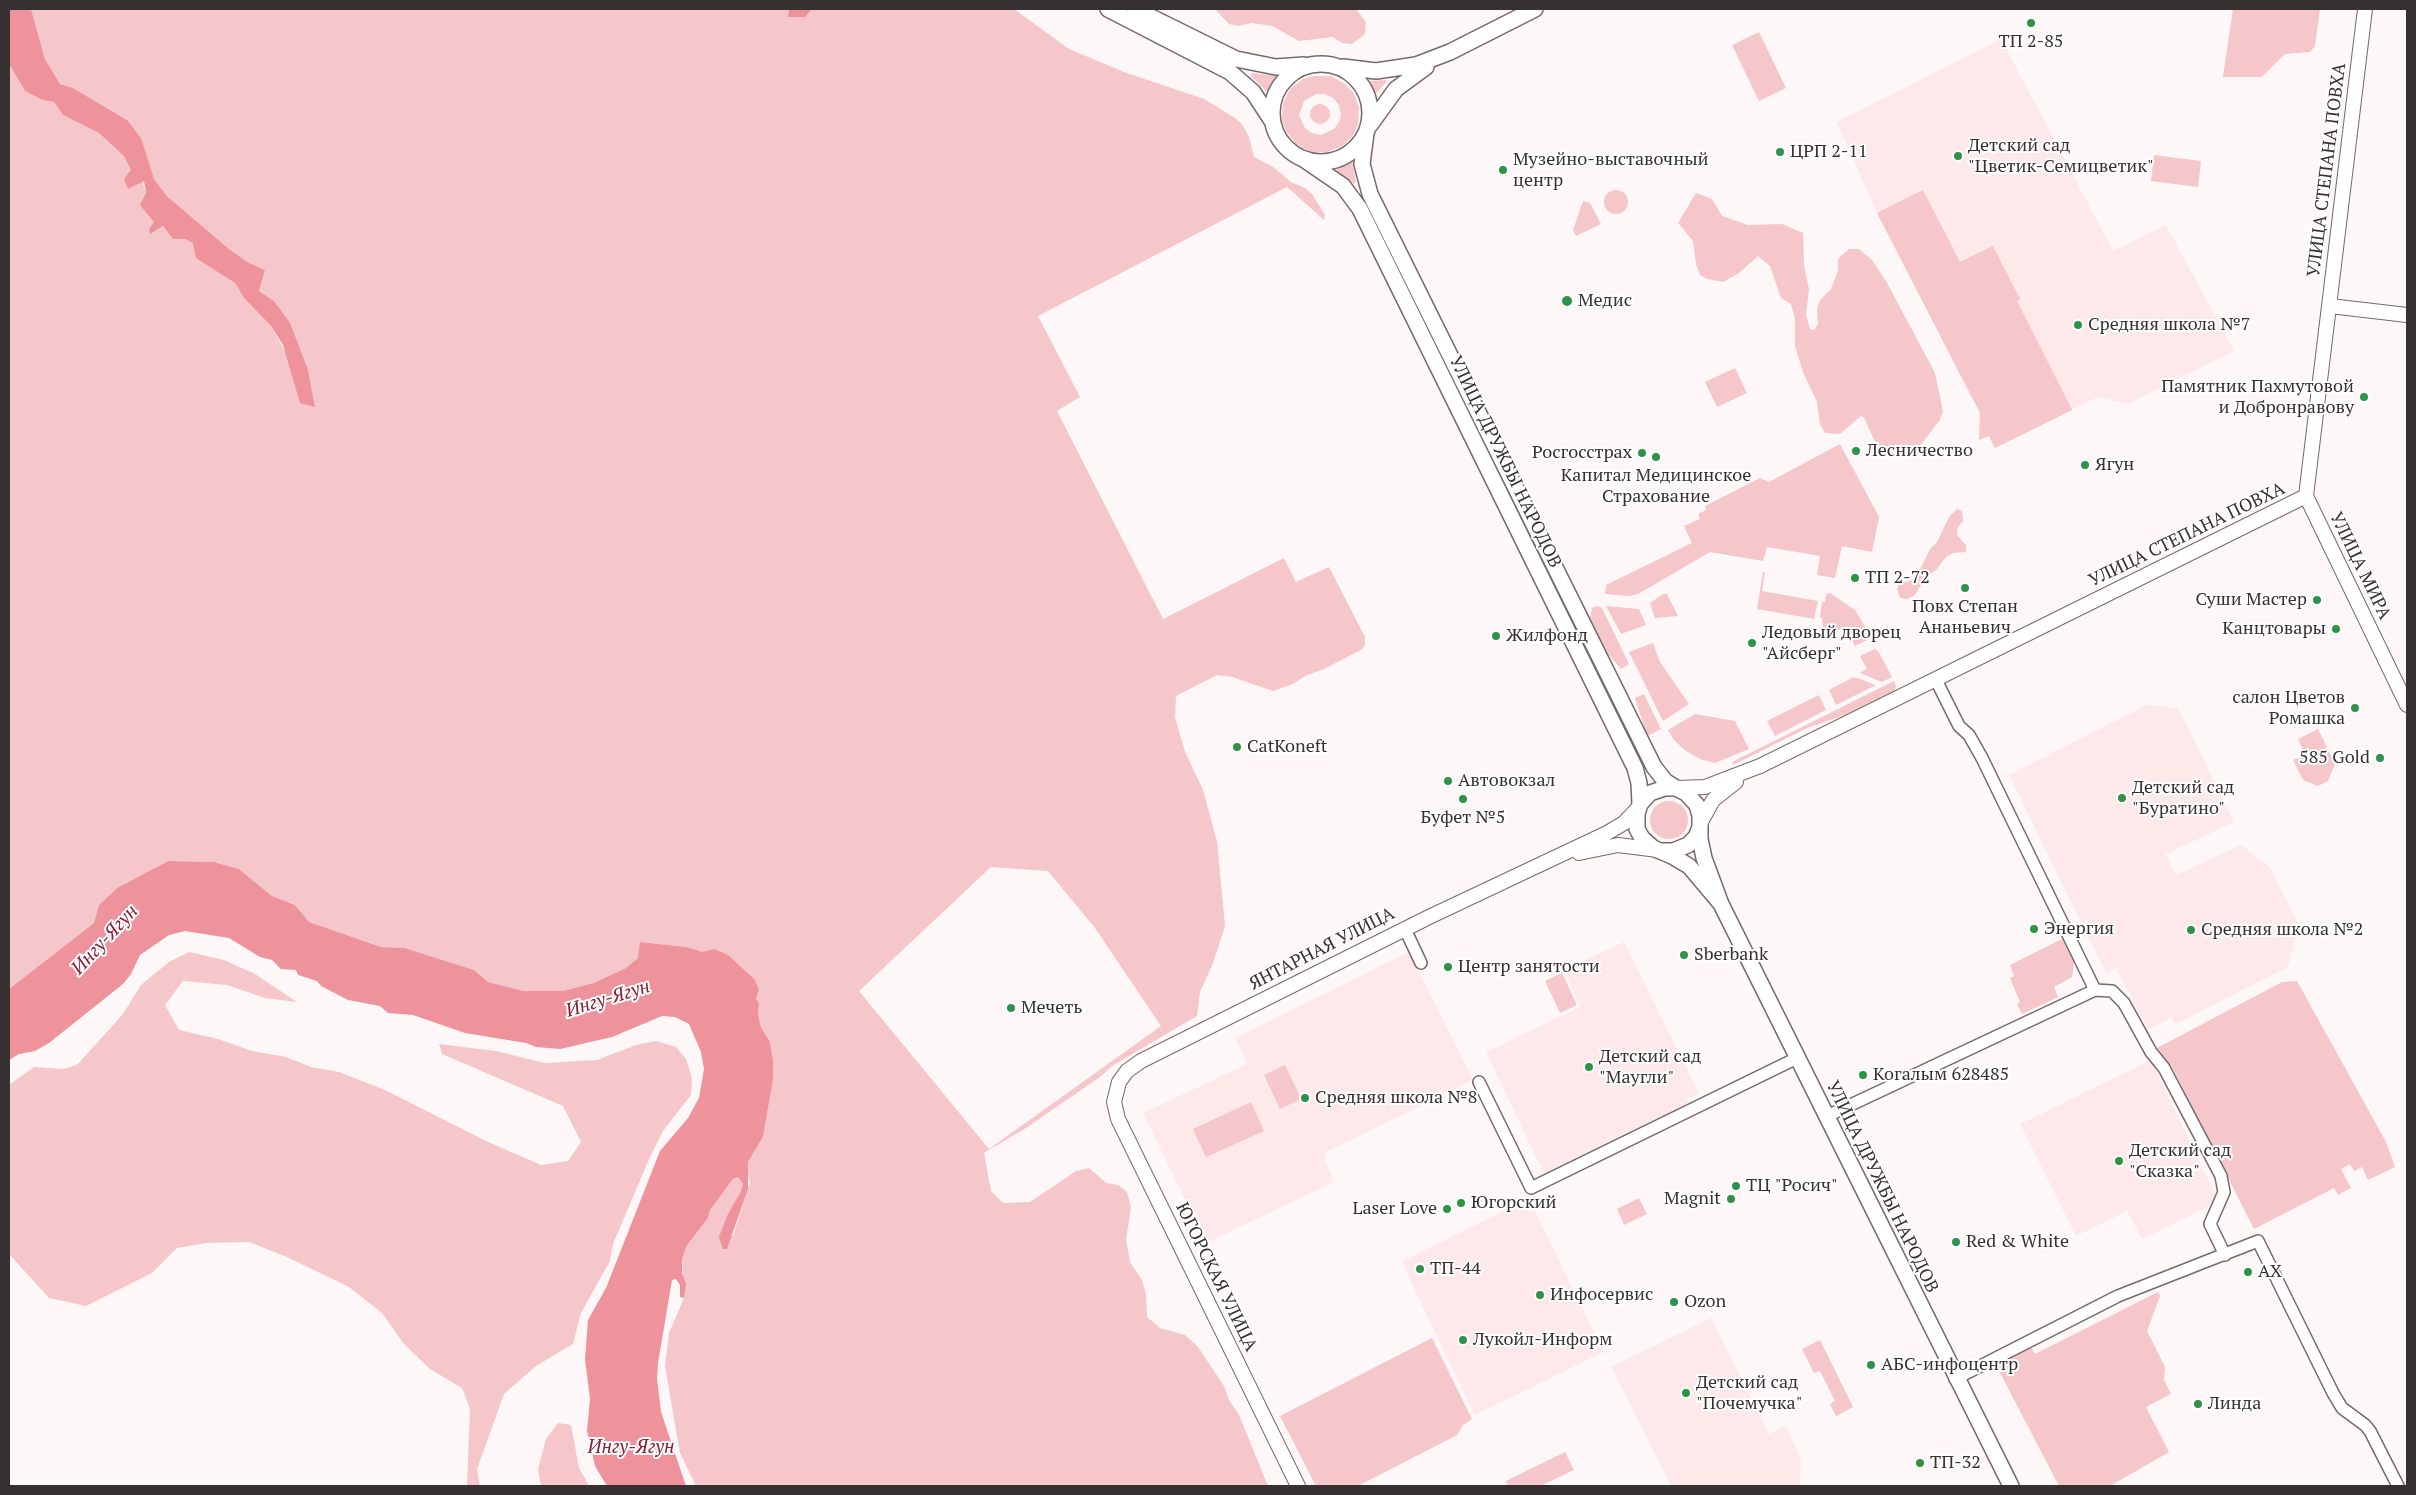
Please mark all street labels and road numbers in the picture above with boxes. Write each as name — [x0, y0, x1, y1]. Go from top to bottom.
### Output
street label: УЛИЦА СТЕПАНА ПОВХА — [2303, 62, 2351, 278]
street label: УЛИЦА ДРУЖБЫ НАРОДОВ — [1444, 353, 1566, 571]
street label: УЛИЦА СТЕПАНА ПОВХА — [2086, 478, 2288, 592]
street label: УЛИЦА МИРА — [2325, 509, 2395, 623]
street label: ЯНТАРНАЯ УЛИЦА — [1246, 903, 1398, 995]
street label: УЛИЦА ДРУЖБЫ НАРОДОВ — [1821, 1078, 1943, 1296]
street label: ЮГОРСКАЯ УЛИЦА — [1171, 1199, 1261, 1355]

